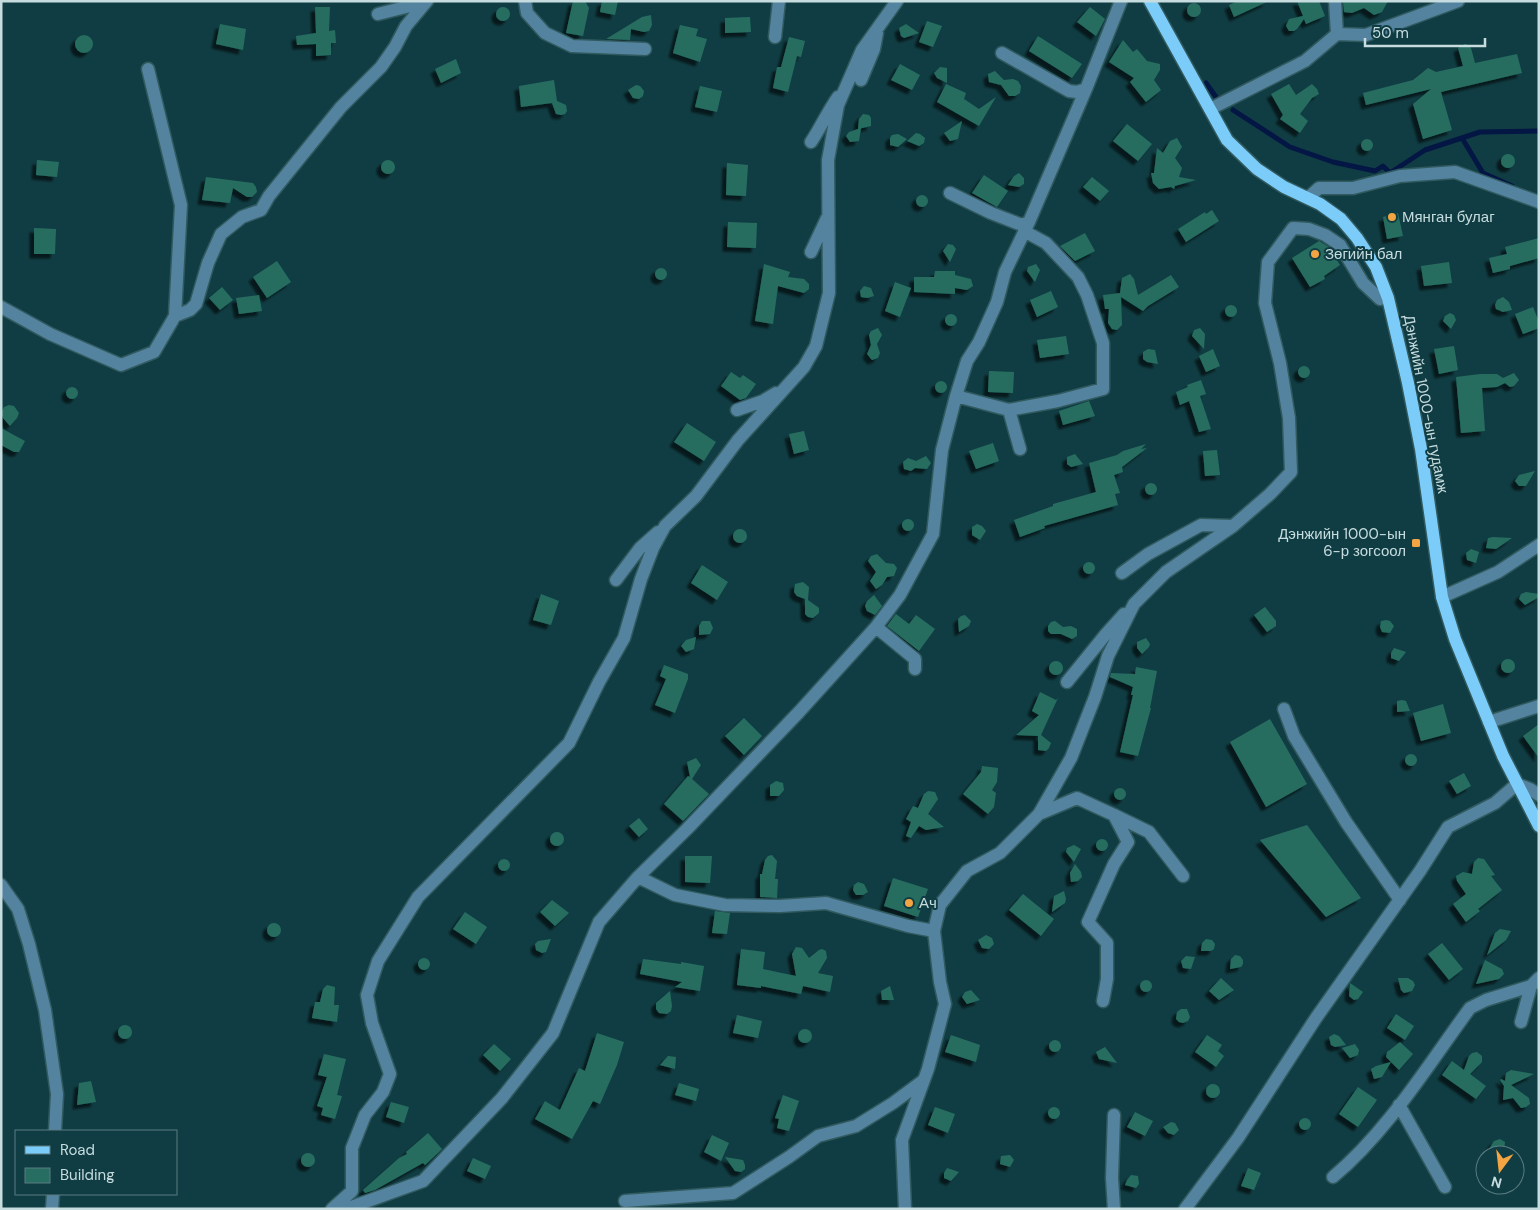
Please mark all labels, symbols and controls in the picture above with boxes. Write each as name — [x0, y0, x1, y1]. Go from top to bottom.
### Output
scale bar — [1365, 15, 1485, 47]
text: 50 m — [1372, 23, 1409, 43]
place label: Мянган булаг — [1402, 207, 1495, 227]
marker: Мянган булаг — [1386, 211, 1398, 223]
place label: Зөгийн бал — [1325, 244, 1402, 264]
marker: Зөгийн бал — [1309, 248, 1321, 260]
street label: Дэнжийн 1000-ын гудамж — [1399, 313, 1453, 495]
place label: Дэнжийн 1000-ын 6-р зогсоол — [1278, 524, 1406, 561]
marker: Дэнжийн 1000-ын 6-р зогсоол — [1410, 537, 1422, 549]
place label: Ач — [919, 893, 937, 913]
marker: Ач — [903, 897, 915, 909]
legend — [15, 1130, 178, 1195]
text: Road — [60, 1140, 95, 1160]
north arrow — [1475, 1145, 1525, 1195]
text: Building — [60, 1165, 115, 1185]
text: N — [1489, 1173, 1504, 1193]

